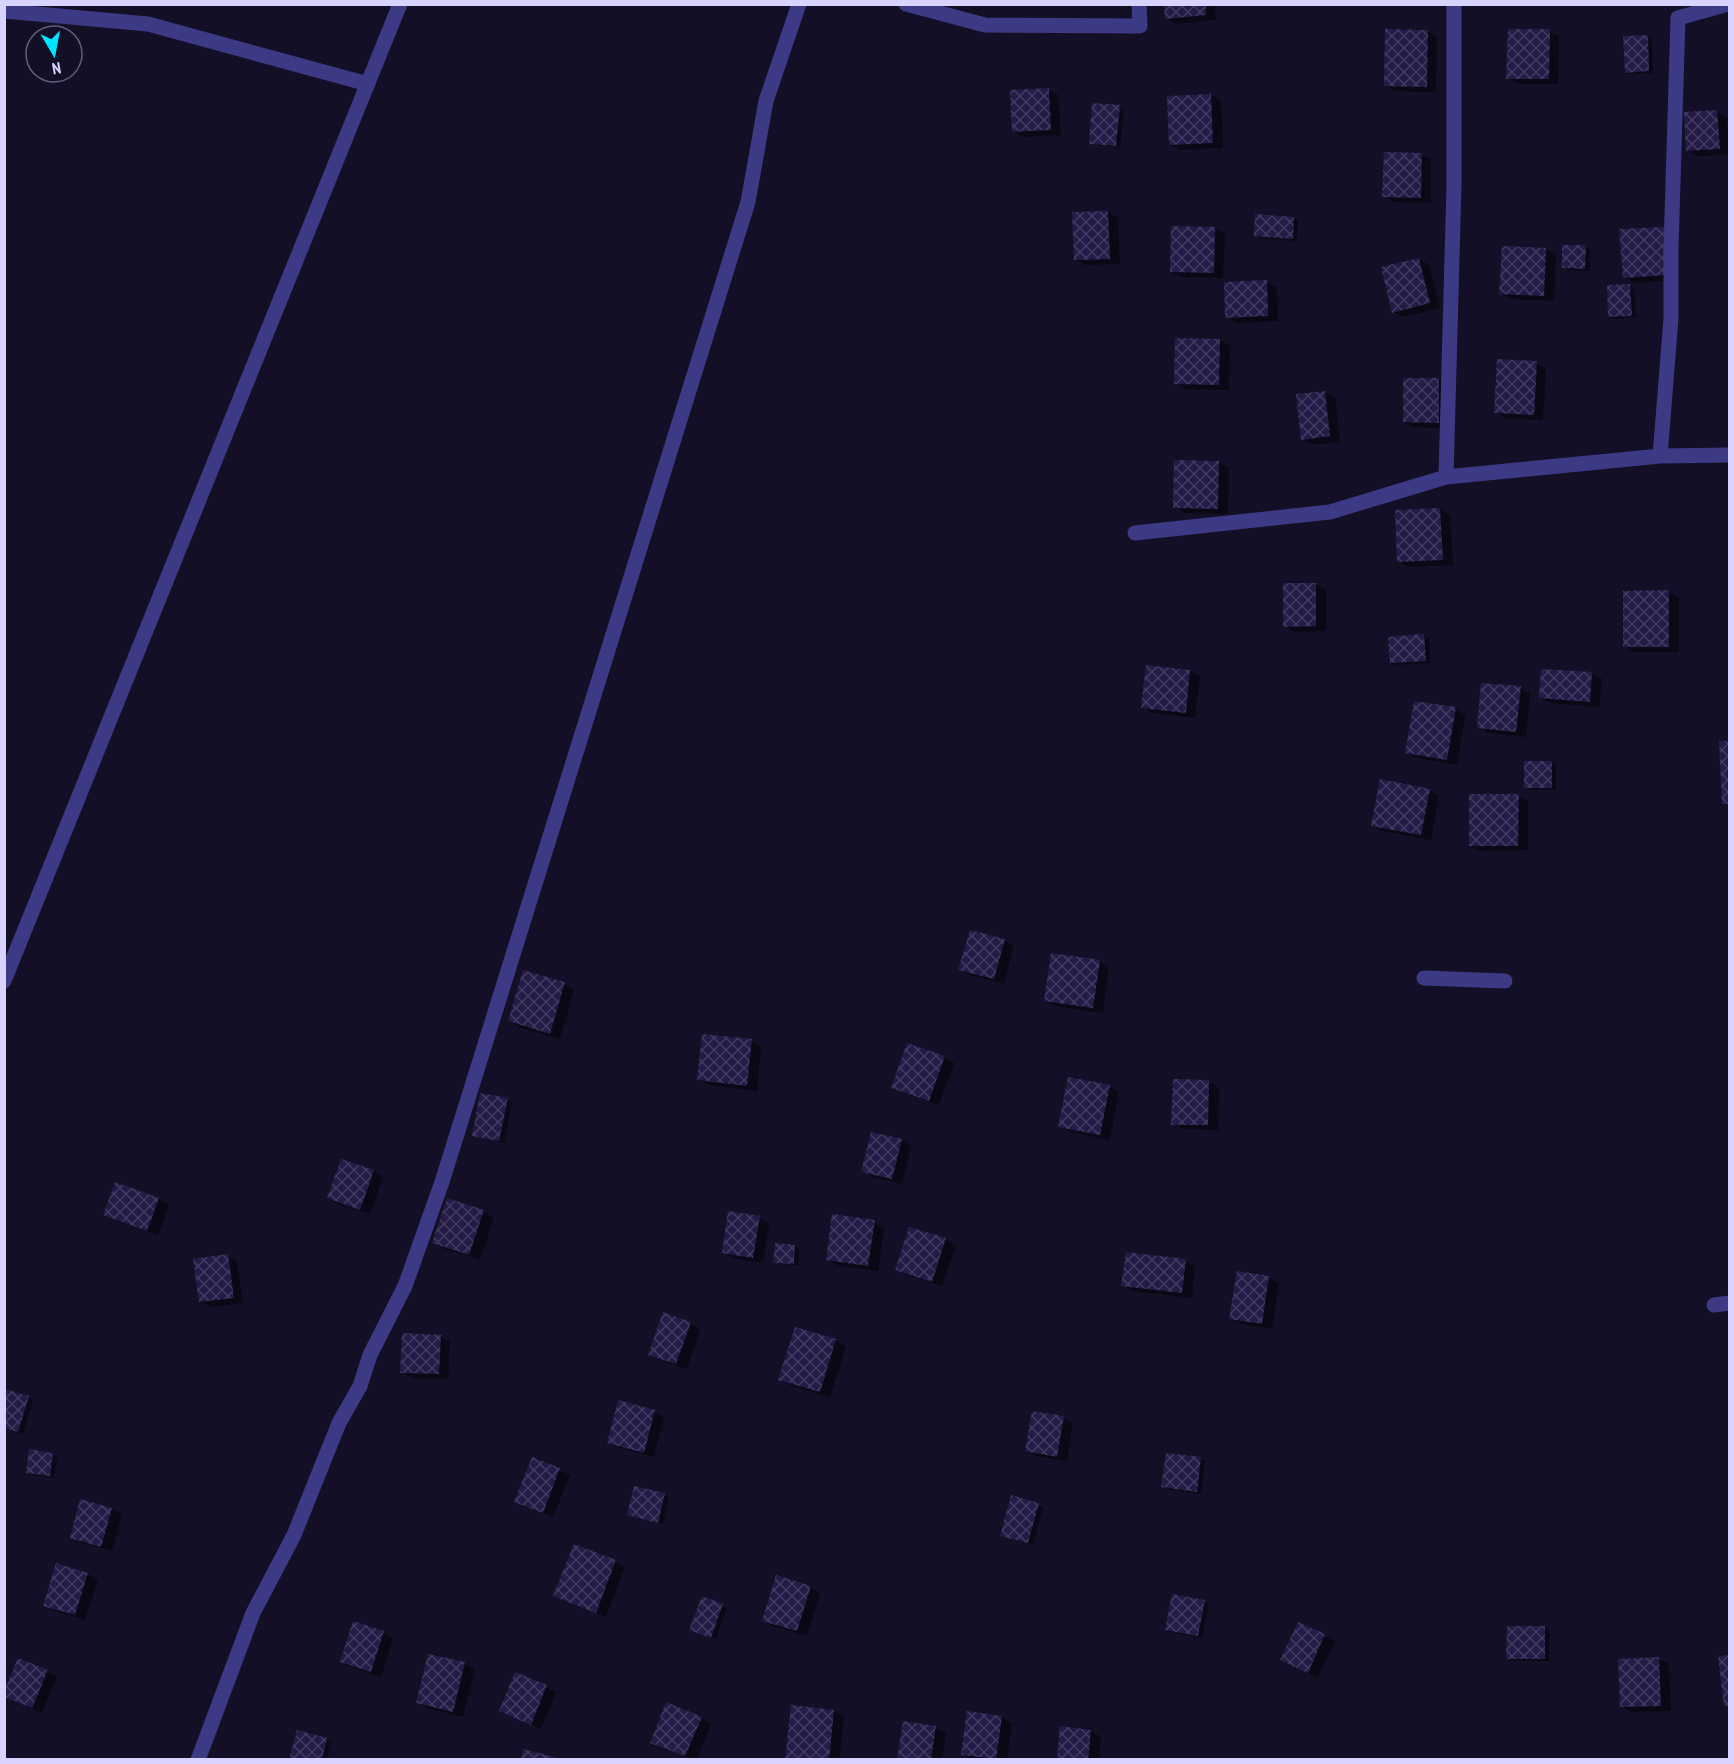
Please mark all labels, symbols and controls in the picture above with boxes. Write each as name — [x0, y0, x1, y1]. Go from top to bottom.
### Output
north arrow — [24, 24, 84, 84]
text: N — [51, 58, 63, 79]

